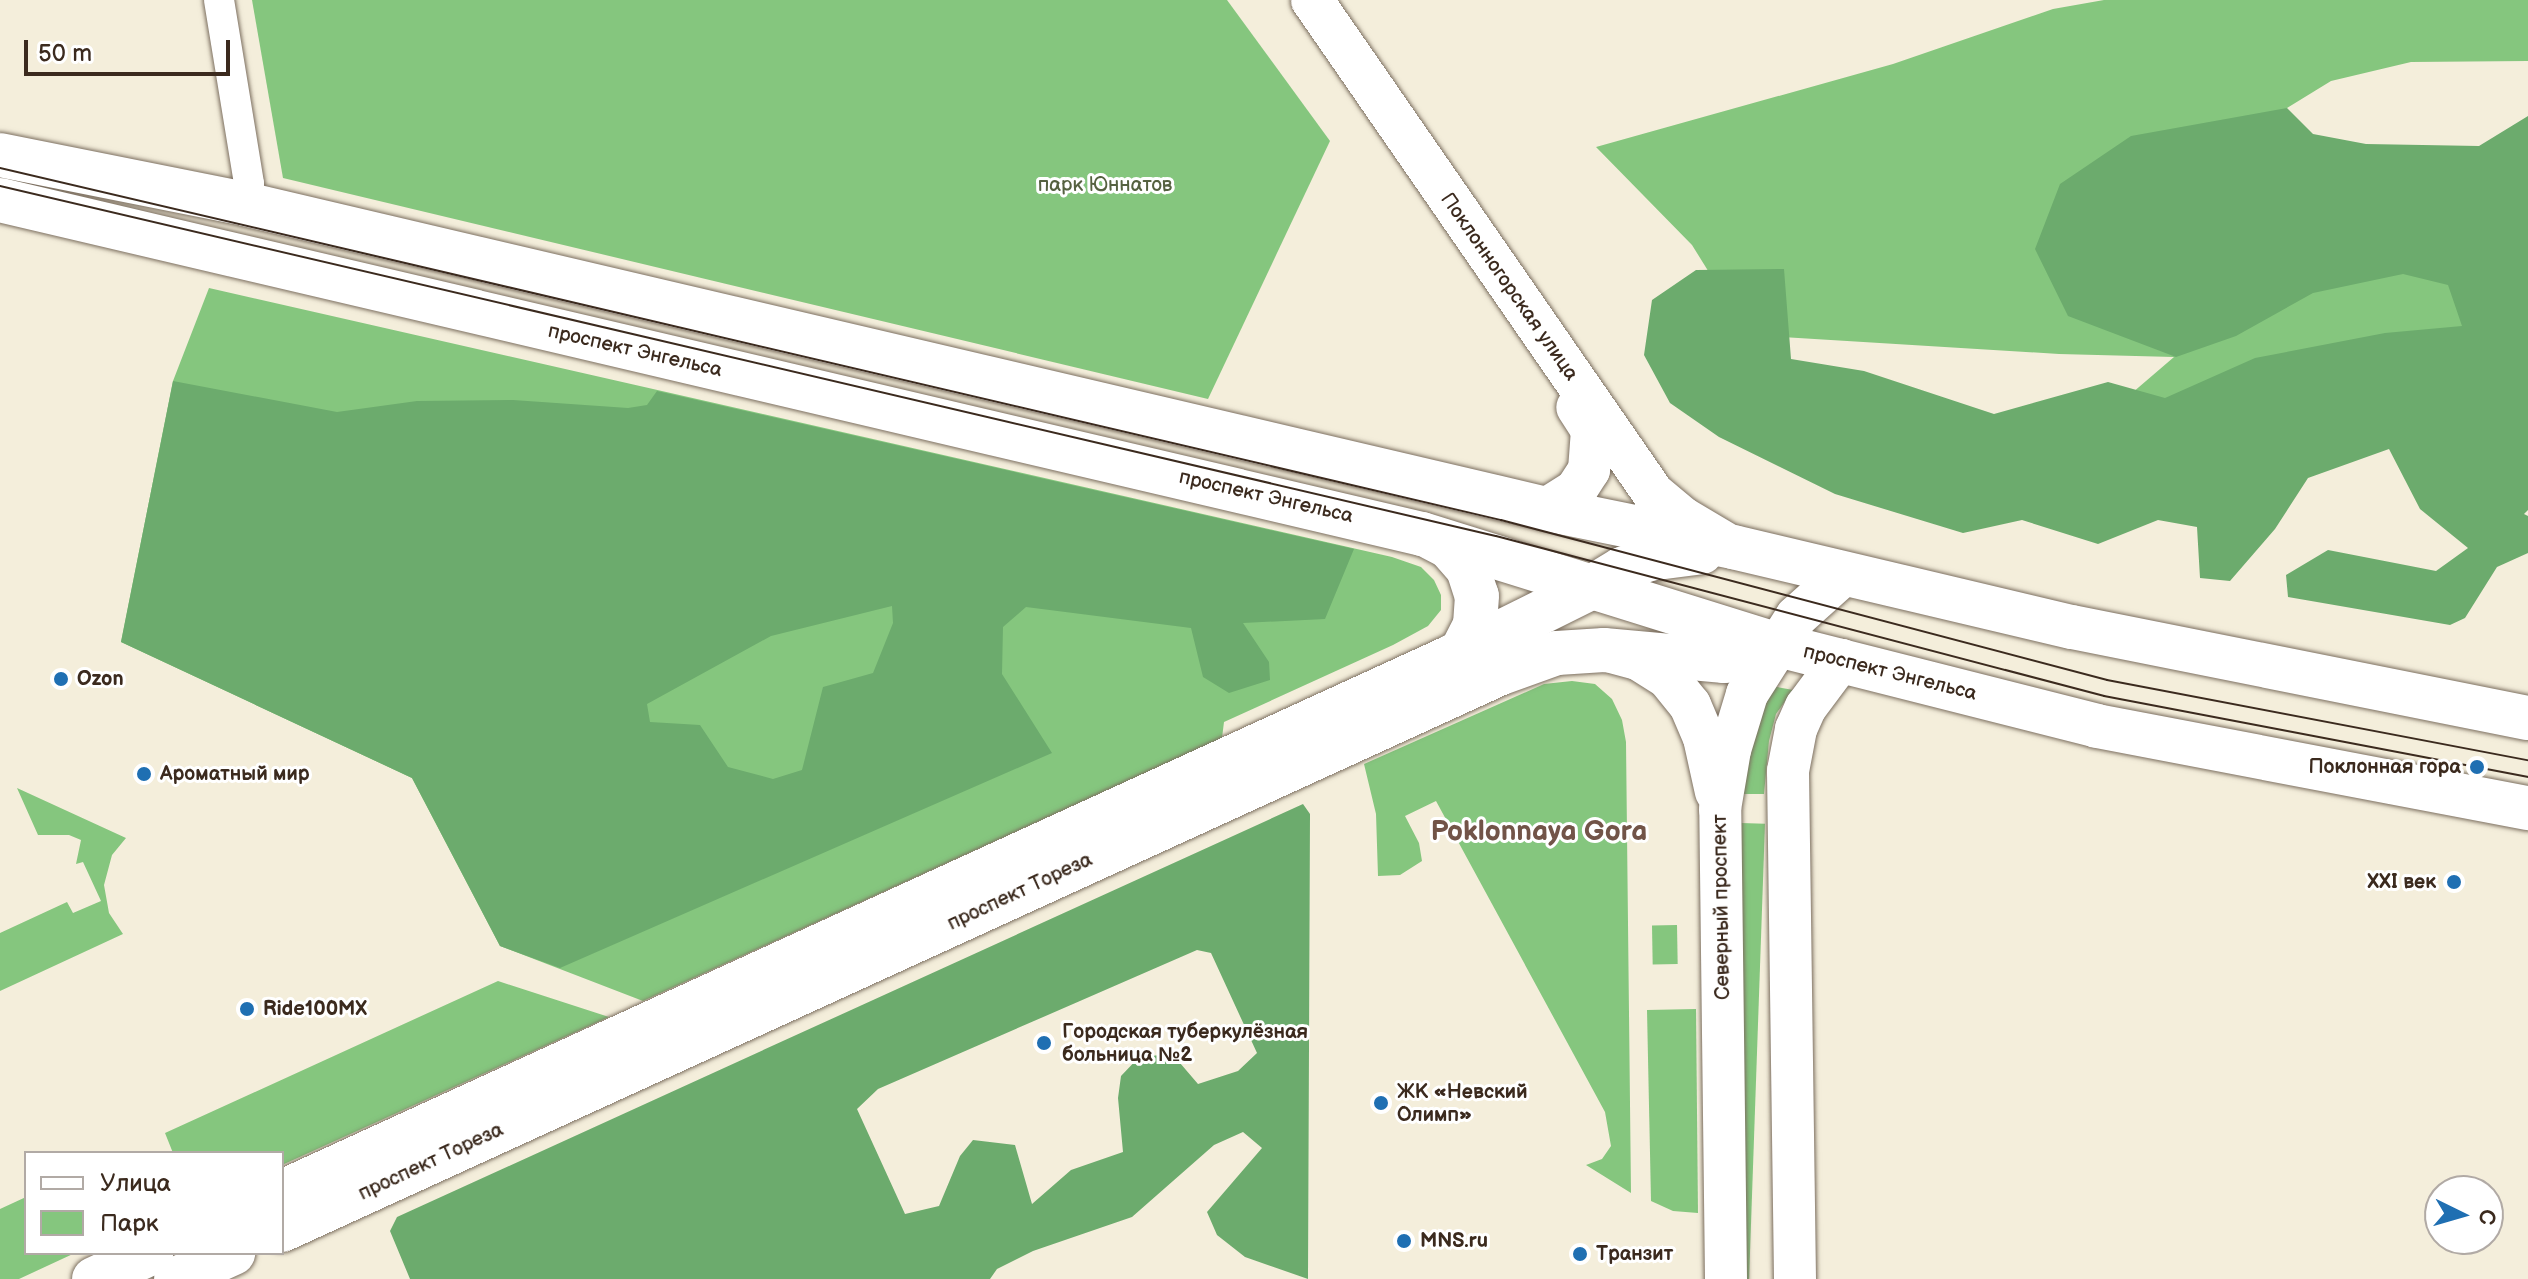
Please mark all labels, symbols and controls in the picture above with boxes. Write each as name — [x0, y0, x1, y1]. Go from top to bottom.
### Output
scale bar — [28, 24, 234, 74]
text: 50 m — [38, 39, 92, 68]
park label: парк Юннатов — [1038, 173, 1172, 197]
street label: Поклонногорская улица — [1435, 188, 1583, 386]
street label: проспект Энгельса — [546, 319, 724, 383]
street label: проспект Энгельса — [1177, 465, 1355, 529]
street label: проспект Энгельса — [1801, 640, 1979, 706]
place label: Ozon — [77, 667, 124, 691]
marker: Ozon — [52, 670, 70, 688]
place label: Поклонная гора — [2308, 755, 2461, 779]
marker: Поклонная гора — [2468, 758, 2486, 776]
place label: Ароматный мир — [160, 762, 310, 786]
marker: Ароматный мир — [135, 765, 153, 783]
street label: Северный проспект — [1708, 814, 1736, 1000]
district label: Poklonnaya Gora — [1431, 815, 1647, 849]
street label: проспект Тореза — [944, 848, 1096, 936]
place label: XXI век — [2367, 870, 2436, 894]
marker: XXI век — [2443, 871, 2465, 893]
place label: Ride100MX — [263, 997, 367, 1021]
marker: Ride100MX — [238, 1000, 256, 1018]
place label: Городская туберкулёзная больница №2 — [1062, 1020, 1308, 1067]
marker: Городская туберкулёзная больница №2 — [1033, 1032, 1055, 1054]
place label: ЖК «Невский Олимп» — [1397, 1080, 1528, 1127]
marker: ЖК «Невский Олимп» — [1372, 1094, 1390, 1112]
street label: проспект Тореза — [355, 1118, 507, 1206]
legend — [24, 1151, 284, 1255]
text: Улица — [100, 1169, 171, 1198]
north arrow — [2424, 1175, 2504, 1255]
text: С — [2472, 1208, 2501, 1226]
text: Парк — [100, 1209, 158, 1238]
place label: MNS.ru — [1420, 1229, 1488, 1253]
marker: MNS.ru — [1395, 1232, 1413, 1250]
place label: Транзит — [1596, 1242, 1673, 1266]
marker: Транзит — [1571, 1245, 1589, 1263]

